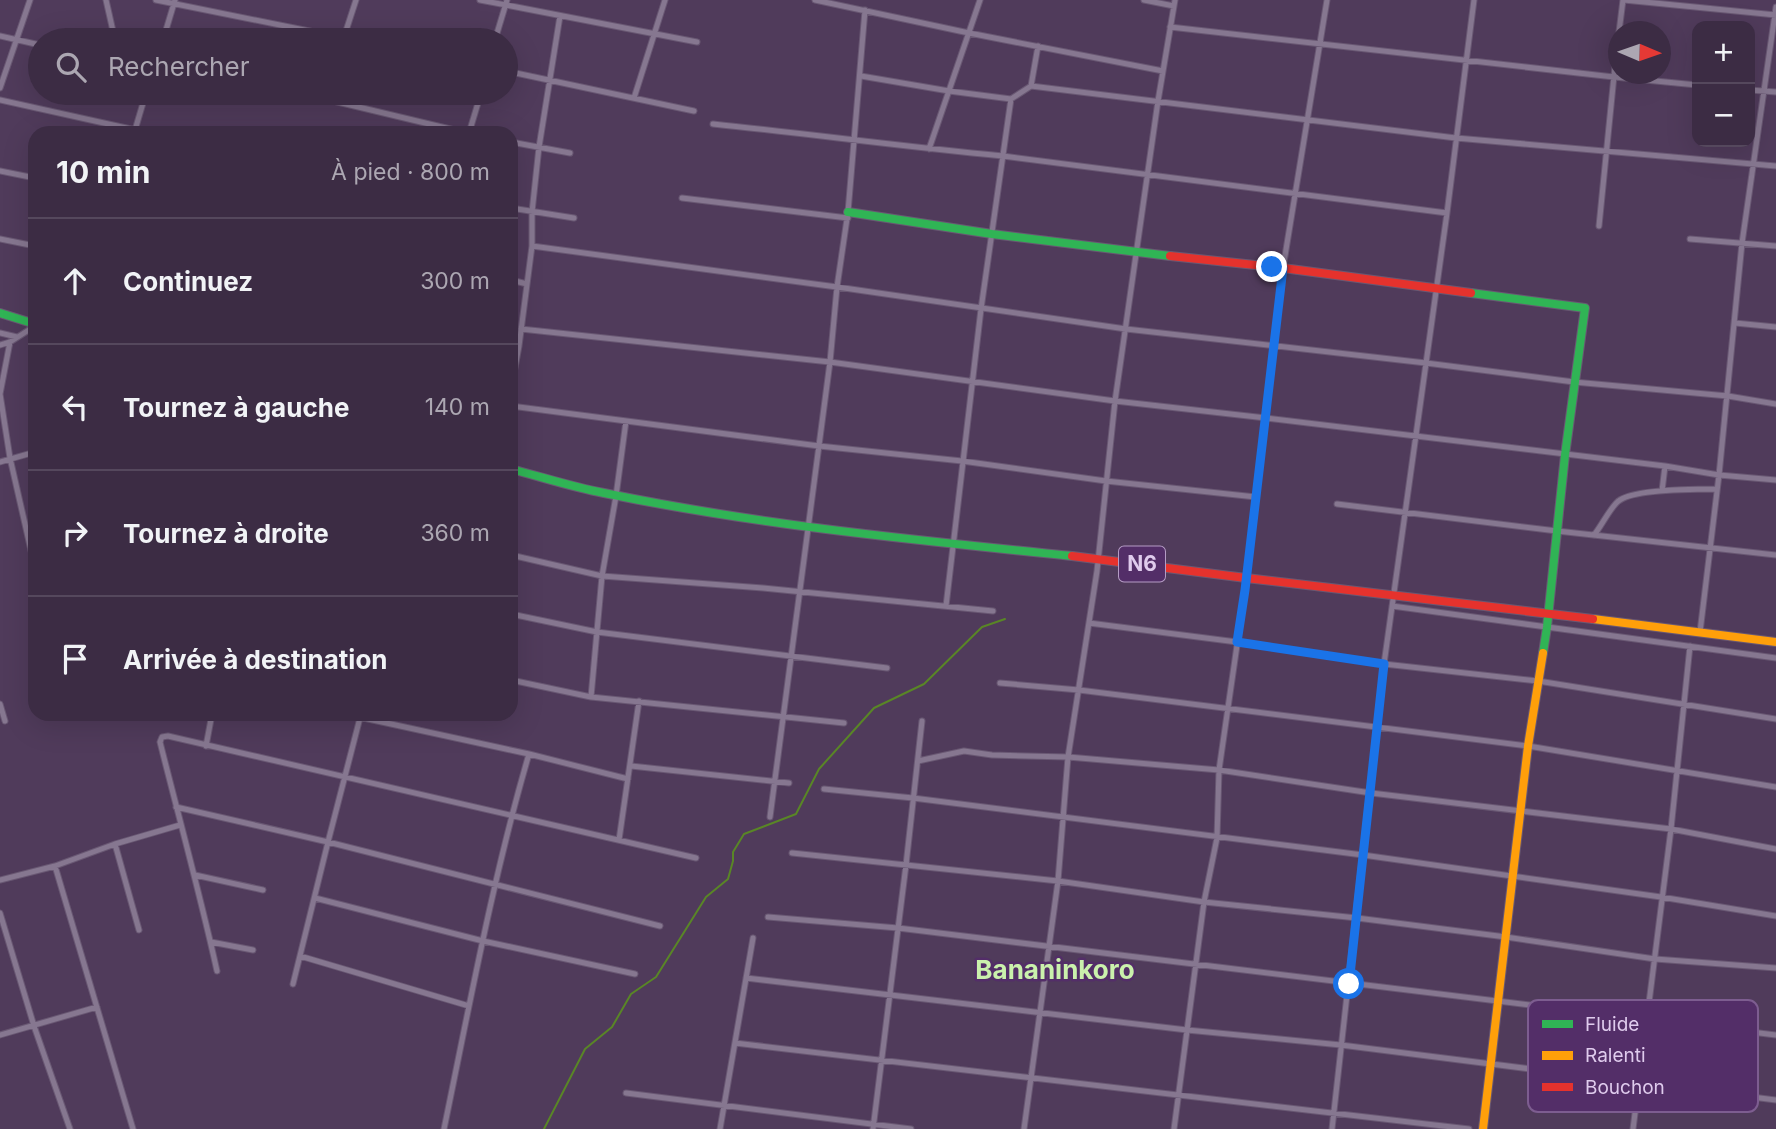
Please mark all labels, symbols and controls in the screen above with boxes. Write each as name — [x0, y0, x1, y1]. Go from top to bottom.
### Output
north arrow — [1608, 21, 1671, 84]
map controls — [1692, 21, 1755, 147]
button: + — [1692, 21, 1755, 84]
search box — [28, 28, 518, 105]
icon: search — [52, 48, 90, 86]
text: Rechercher — [108, 51, 249, 82]
button: − — [1692, 84, 1755, 147]
text: 10 min — [56, 154, 150, 190]
text: À pied · 800 m — [331, 158, 490, 186]
route end — [1256, 251, 1287, 282]
icon: ahead — [56, 262, 94, 300]
text: Continuez — [123, 266, 253, 297]
text: 300 m — [420, 267, 490, 295]
icon: left — [56, 388, 94, 426]
text: Tournez à gauche — [123, 392, 349, 423]
text: 140 m — [425, 393, 490, 421]
icon: right — [56, 514, 94, 552]
text: Tournez à droite — [123, 518, 329, 549]
text: 360 m — [420, 519, 490, 547]
road number: N6 — [1119, 546, 1165, 582]
icon: arrive — [56, 640, 94, 678]
text: Arrivée à destination — [123, 644, 388, 675]
district label: Bananinkoro — [975, 954, 1135, 985]
route start — [1333, 968, 1364, 999]
legend — [1528, 1000, 1758, 1112]
text: Fluide — [1585, 1013, 1639, 1036]
text: Ralenti — [1585, 1044, 1646, 1067]
text: Bouchon — [1585, 1076, 1665, 1099]

